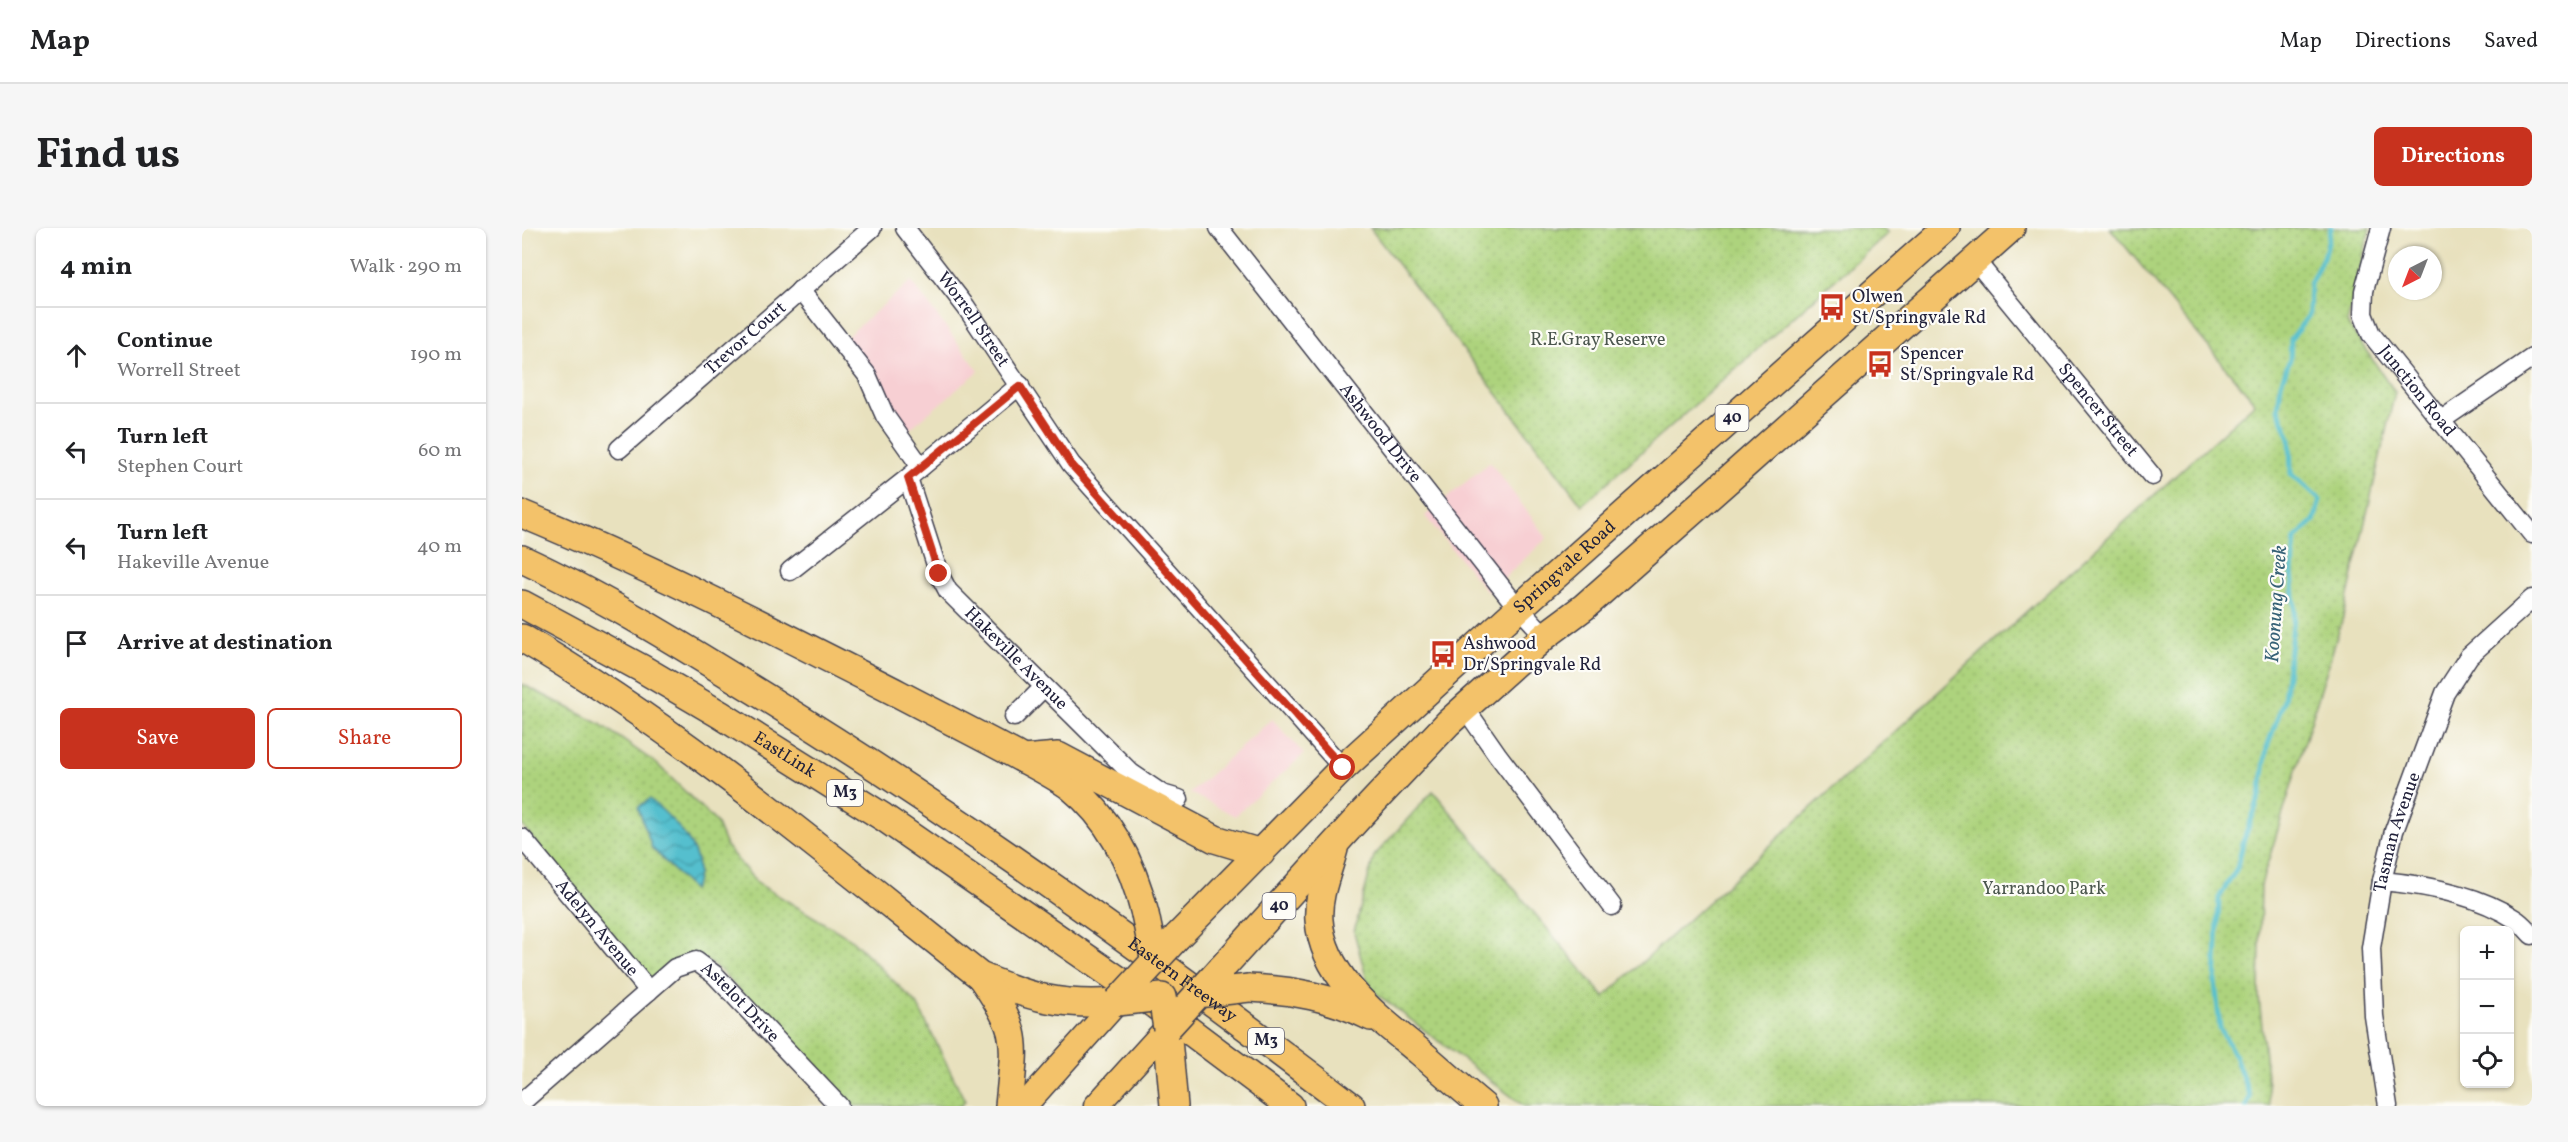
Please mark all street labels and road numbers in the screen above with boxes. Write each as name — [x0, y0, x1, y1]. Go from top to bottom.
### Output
street label: Worrell Street — [931, 266, 1015, 372]
street label: Trevor Court — [699, 296, 792, 381]
street label: Junction Road — [2372, 340, 2462, 442]
street label: Spencer Street — [2052, 358, 2144, 462]
street label: Ashwood Drive — [1333, 378, 1428, 488]
road number: 40 — [1716, 405, 1748, 431]
street label: Springvale Road — [1508, 515, 1622, 620]
street label: Hakeville Avenue — [959, 601, 1073, 716]
street label: EastLink — [748, 726, 821, 784]
street label: Tasman Avenue — [2368, 769, 2427, 894]
road number: M3 — [827, 780, 863, 806]
street label: Adelyn Avenue — [549, 874, 644, 982]
road number: 40 — [1262, 893, 1296, 919]
street label: Eastern Freeway — [1122, 932, 1242, 1029]
street label: Astelot Drive — [695, 956, 785, 1048]
road number: M3 — [1248, 1028, 1284, 1054]

